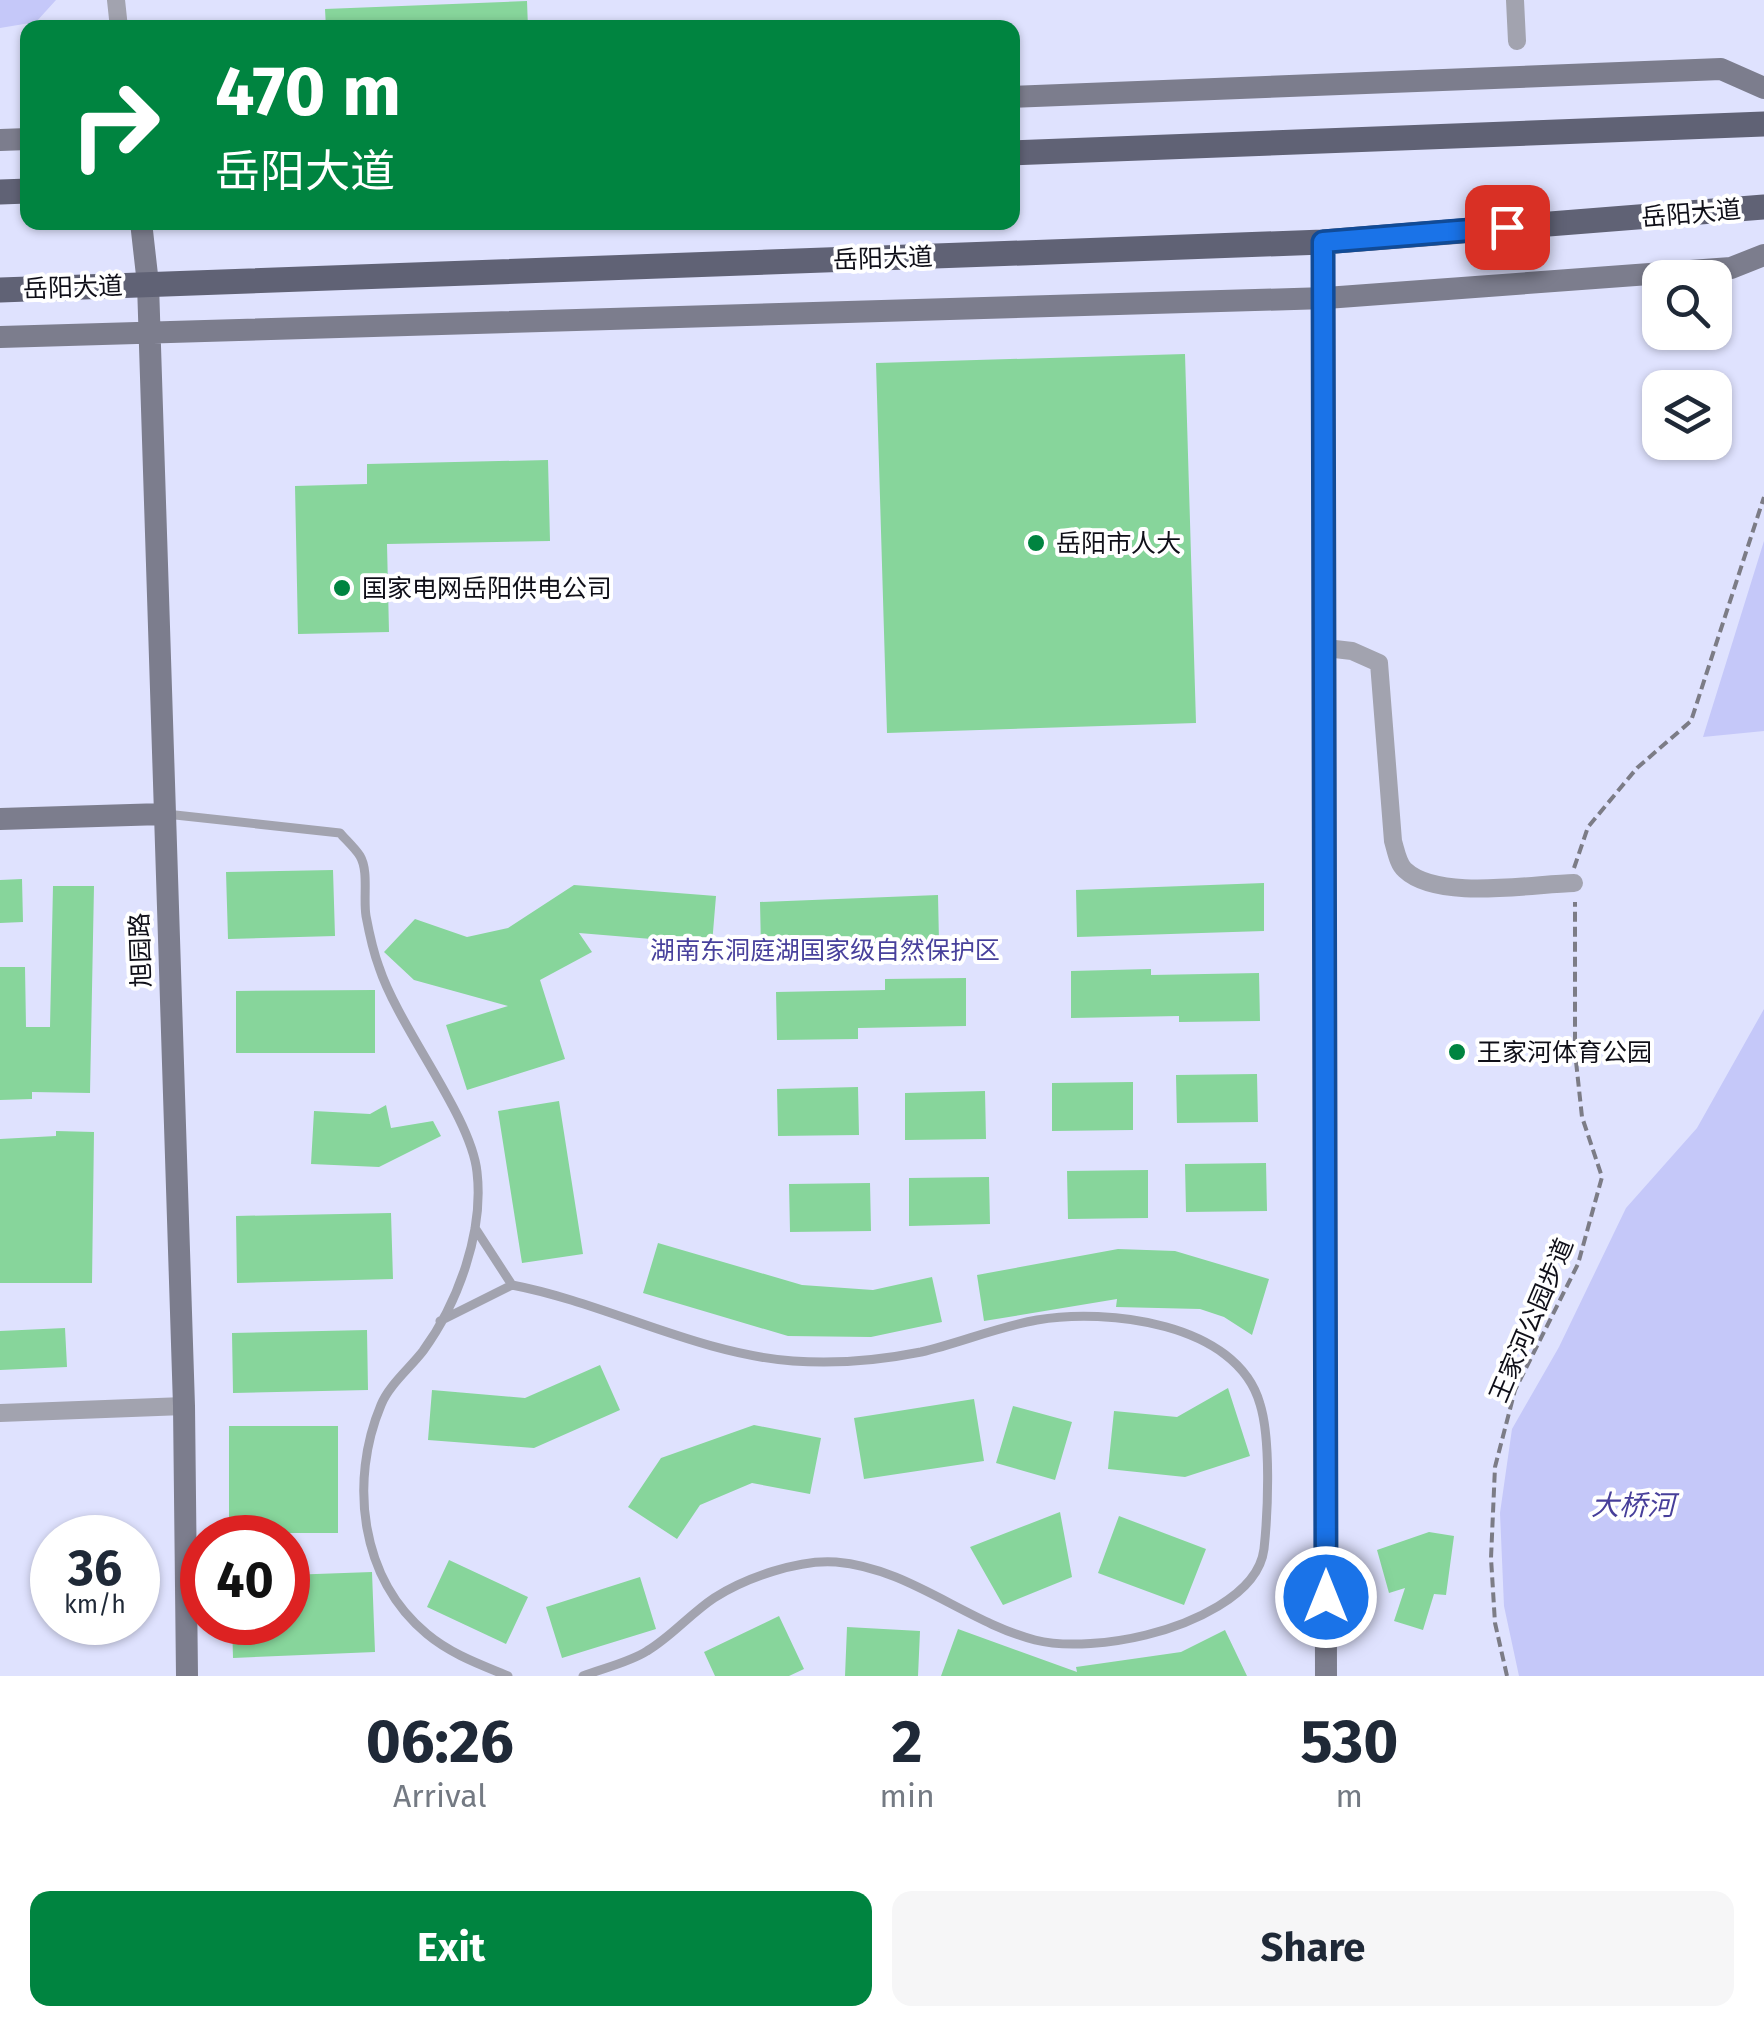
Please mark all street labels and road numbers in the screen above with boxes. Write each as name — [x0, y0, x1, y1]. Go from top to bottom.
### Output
street label: 岳阳大道 — [1640, 195, 1742, 233]
street label: 岳阳大道 — [833, 242, 934, 276]
street label: 岳阳大道 — [23, 271, 124, 305]
street label: 旭园路 — [125, 912, 157, 988]
street label: 王家河公园步道 — [1484, 1234, 1580, 1407]

